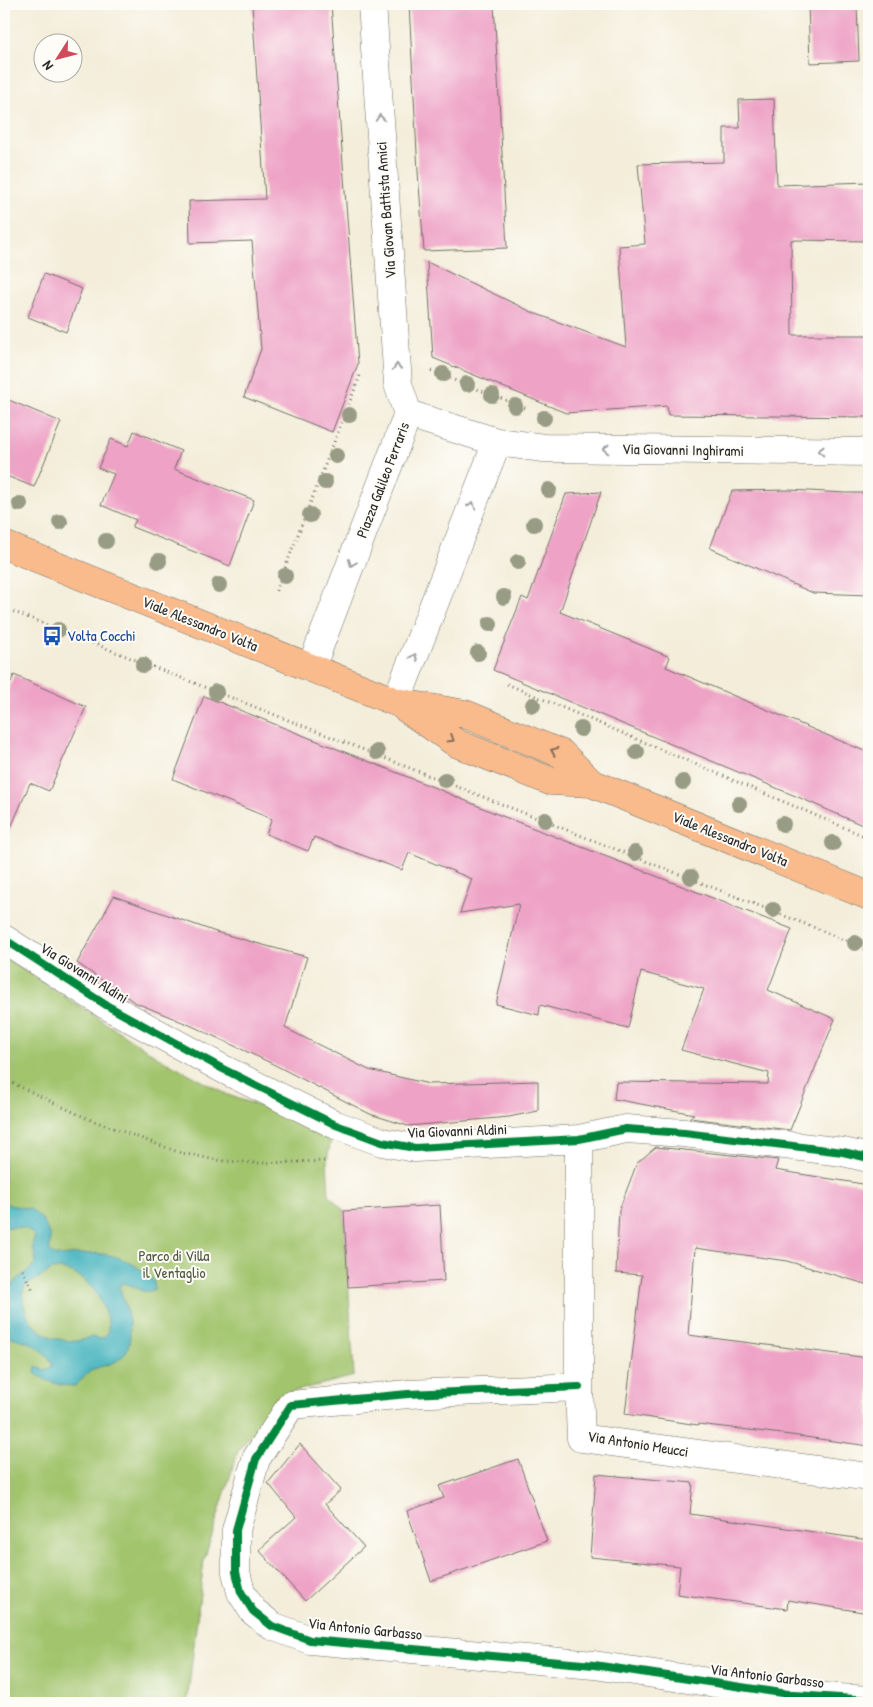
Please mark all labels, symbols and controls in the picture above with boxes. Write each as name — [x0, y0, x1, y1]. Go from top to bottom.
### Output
north arrow — [32, 32, 82, 82]
text: N — [37, 57, 57, 75]
one-way arrow — [375, 113, 386, 121]
street label: Via Giovan Battista Amici — [370, 141, 401, 279]
one-way arrow — [391, 363, 402, 371]
street label: Piazza Galileo Ferraris — [351, 419, 414, 541]
street label: Via Giovanni Inghirami — [622, 438, 744, 461]
one-way arrow — [601, 444, 609, 454]
one-way arrow — [816, 446, 824, 456]
one-way arrow — [466, 501, 477, 510]
one-way arrow — [347, 558, 358, 567]
street label: Viale Alessandro Volta — [139, 591, 261, 656]
bus stop icon: Volta Cocchi — [41, 625, 63, 647]
place label: Volta Cocchi — [67, 625, 136, 646]
one-way arrow — [408, 653, 418, 661]
one-way arrow — [446, 733, 455, 743]
one-way arrow — [550, 747, 559, 758]
street label: Viale Alessandro Volta — [669, 806, 791, 871]
street label: Via Giovanni Aldini — [36, 937, 133, 1008]
street label: Via Giovanni Aldini — [406, 1118, 508, 1143]
park label: Parco di Villa il Ventaglio — [139, 1245, 210, 1283]
street label: Via Antonio Meucci — [586, 1425, 690, 1462]
street label: Via Antonio Garbasso — [307, 1612, 423, 1645]
street label: Via Antonio Garbasso — [709, 1658, 825, 1693]

